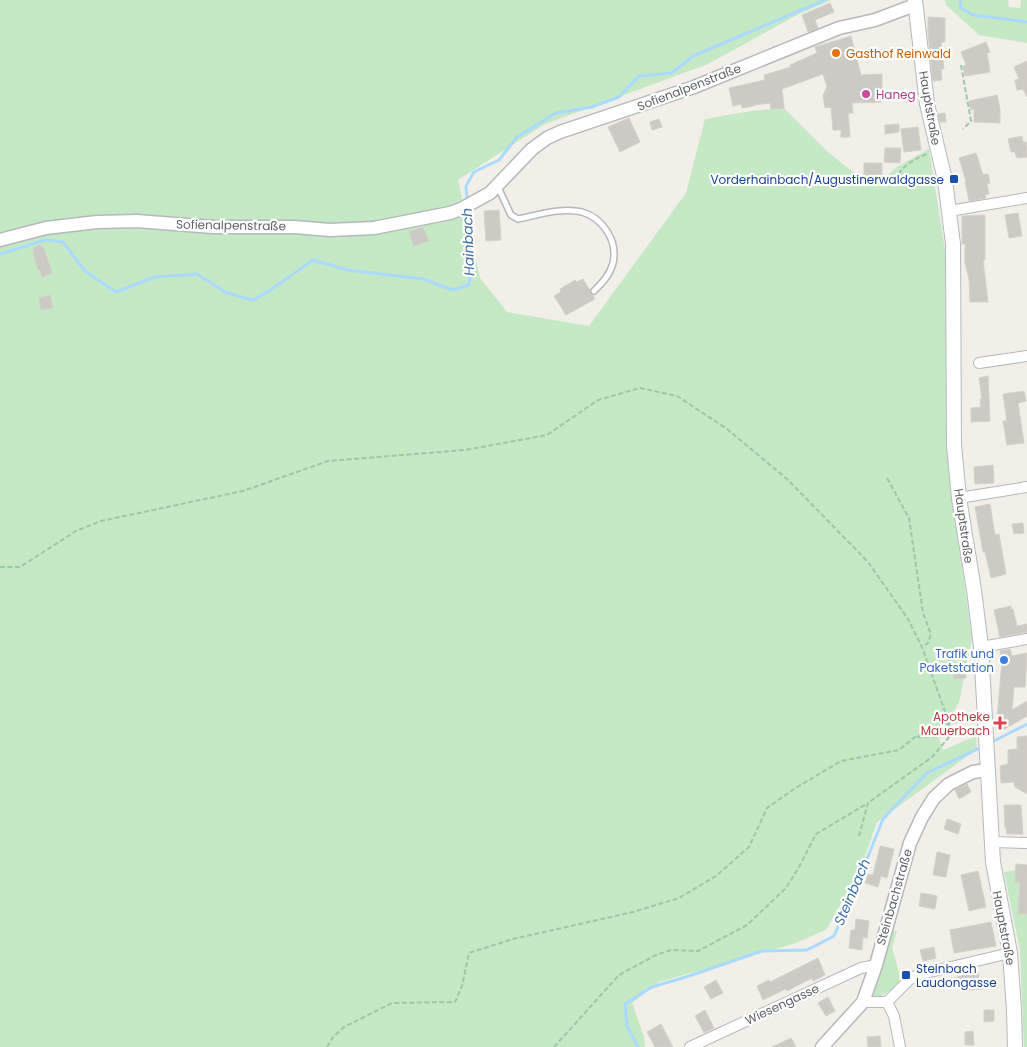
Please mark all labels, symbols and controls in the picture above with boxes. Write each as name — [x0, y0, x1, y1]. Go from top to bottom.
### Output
place label: Gasthof Reinwald — [846, 45, 951, 62]
marker: Gasthof Reinwald — [830, 47, 842, 59]
street label: Sofienalpenstraße — [635, 59, 743, 115]
street label: Hauptstraße — [915, 69, 945, 147]
place label: Haneg — [876, 86, 916, 103]
marker: Haneg — [860, 88, 872, 100]
place label: Vorderhainbach/Augustinerwaldgasse — [710, 171, 944, 188]
marker: Vorderhainbach/Augustinerwaldgasse — [948, 173, 960, 185]
water label: Hainbach — [457, 208, 479, 276]
street label: Sofienalpenstraße — [176, 216, 286, 234]
street label: Hauptstraße — [950, 487, 978, 565]
place label: Trafik und Paketstation — [920, 645, 994, 676]
marker: Trafik und Paketstation — [998, 654, 1010, 666]
place label: Apotheke Mauerbach — [921, 708, 990, 739]
marker: Apotheke Mauerbach — [994, 717, 1006, 729]
street label: Steinbachstraße — [872, 847, 916, 947]
water label: Steinbach — [829, 856, 875, 928]
street label: Hauptstraße — [988, 889, 1020, 967]
place label: Steinbach Laudongasse — [916, 960, 997, 991]
marker: Steinbach Laudongasse — [900, 969, 912, 981]
street label: Wiesengasse — [742, 979, 822, 1029]

